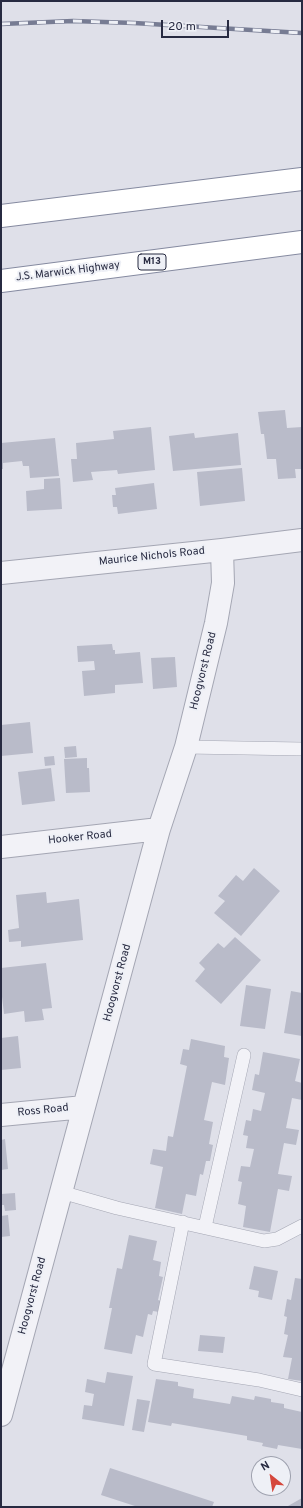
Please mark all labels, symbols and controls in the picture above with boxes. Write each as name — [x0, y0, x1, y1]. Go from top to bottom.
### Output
scale bar — [163, 12, 231, 38]
text: 20 m — [168, 19, 196, 35]
road number: M13 — [138, 254, 166, 270]
street label: J.S. Marwick Highway — [15, 259, 121, 285]
street label: Maurice Nichols Road — [98, 545, 206, 569]
street label: Hoogvorst Road — [188, 631, 220, 711]
street label: Hooker Road — [47, 828, 113, 848]
street label: Hoogvorst Road — [101, 943, 135, 1023]
street label: Ross Road — [17, 1102, 69, 1120]
street label: Hoogvorst Road — [16, 1256, 50, 1336]
north arrow — [251, 1456, 291, 1496]
text: N — [259, 1458, 272, 1475]

